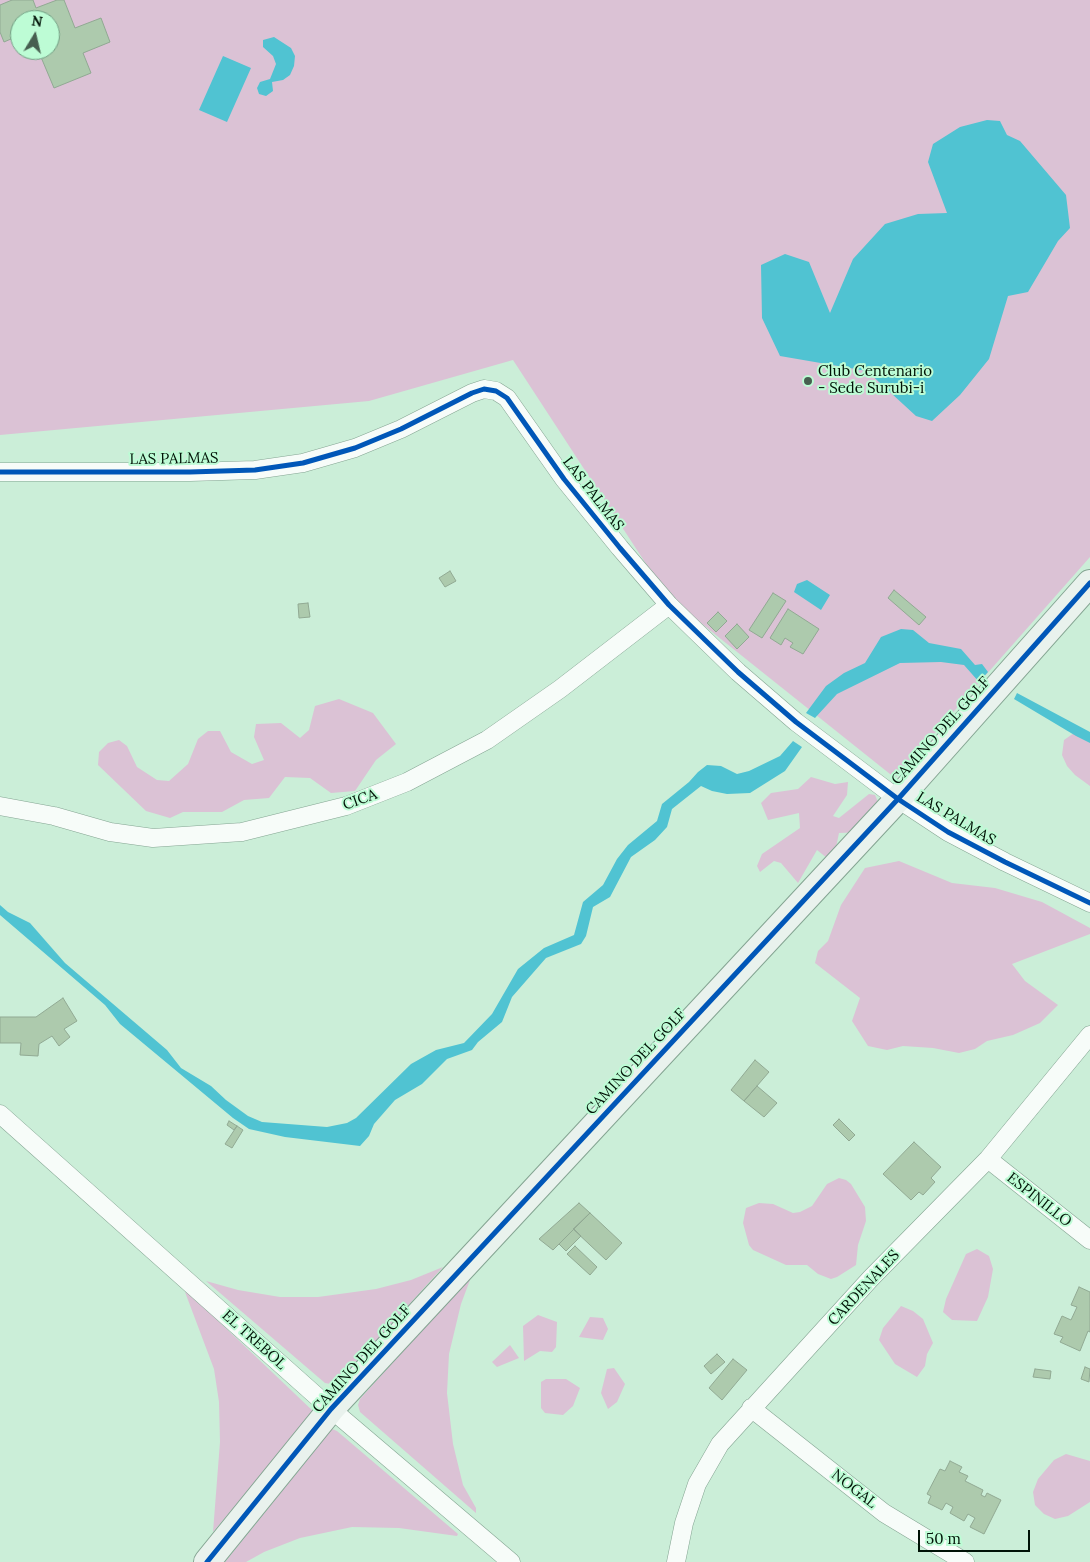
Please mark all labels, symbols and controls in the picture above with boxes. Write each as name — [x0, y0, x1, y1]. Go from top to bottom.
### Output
north arrow — [10, 10, 60, 60]
text: N — [30, 11, 44, 31]
place label: Club Centenario - Sede Surubi-i — [818, 363, 932, 398]
marker: Club Centenario - Sede Surubi-i — [802, 375, 814, 387]
street label: LAS PALMAS — [129, 449, 219, 469]
street label: LAS PALMAS — [558, 453, 628, 535]
street label: CAMINO DEL GOLF — [888, 673, 994, 789]
street label: CICA — [340, 786, 380, 814]
street label: LAS PALMAS — [913, 788, 999, 850]
street label: CAMINO DEL GOLF — [582, 1005, 690, 1119]
street label: ESPINILLO — [1003, 1169, 1075, 1231]
street label: CARDENALES — [824, 1246, 904, 1330]
street label: CAMINO DEL GOLF — [309, 1301, 415, 1417]
street label: EL TREBOL — [218, 1307, 290, 1373]
street label: NOGAL — [828, 1466, 880, 1512]
scale bar — [920, 1520, 1032, 1552]
text: 50 m — [926, 1529, 961, 1548]

